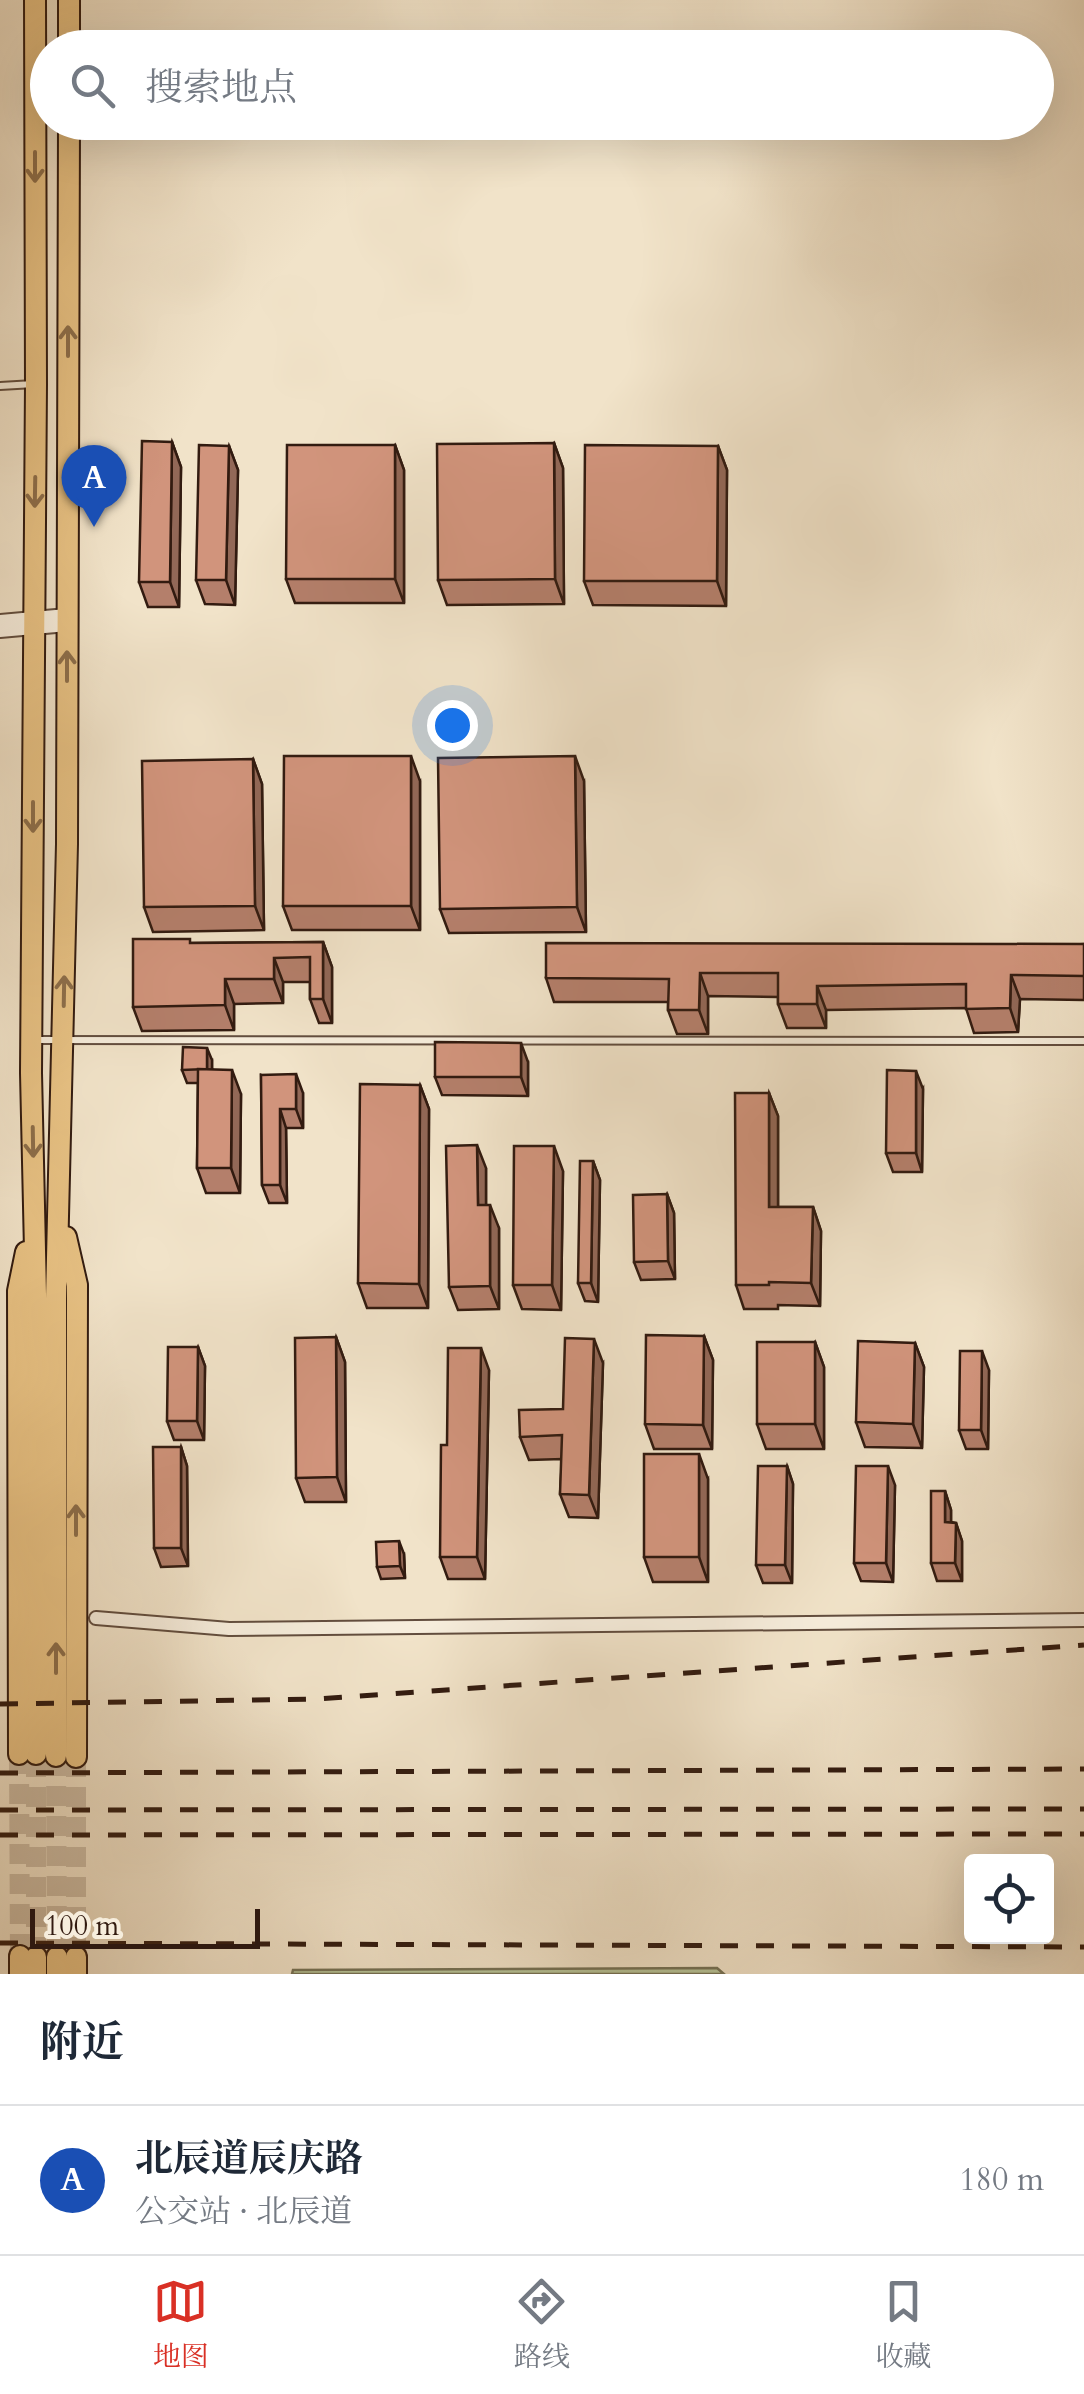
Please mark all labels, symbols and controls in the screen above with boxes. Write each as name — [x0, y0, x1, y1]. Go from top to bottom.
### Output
search box — [30, 30, 1054, 140]
icon: search — [65, 58, 120, 113]
text: 搜索地点 — [145, 62, 297, 114]
one-way arrow — [26, 150, 44, 183]
one-way arrow — [58, 326, 78, 358]
pin: A — [62, 444, 126, 527]
one-way arrow — [26, 476, 44, 508]
one-way arrow — [58, 651, 76, 684]
your location — [427, 700, 478, 751]
one-way arrow — [24, 800, 42, 833]
one-way arrow — [55, 976, 74, 1008]
one-way arrow — [23, 1126, 42, 1158]
one-way arrow — [66, 1504, 86, 1536]
one-way arrow — [46, 1643, 66, 1676]
map controls — [964, 1854, 1054, 1944]
button: locate — [964, 1854, 1054, 1944]
scale bar — [30, 1904, 260, 1948]
text: 100 m — [45, 1907, 119, 1945]
text: 附近 — [40, 2014, 124, 2071]
text: 北辰道辰庆路 — [135, 2133, 363, 2185]
text: A — [60, 2158, 85, 2202]
text: 180 m — [959, 2158, 1044, 2202]
text: 公交站 · 北辰道 — [135, 2190, 352, 2234]
tab: 地图 — [153, 2274, 209, 2376]
tab: 路线 — [514, 2274, 570, 2376]
tab: 收藏 — [875, 2274, 931, 2376]

